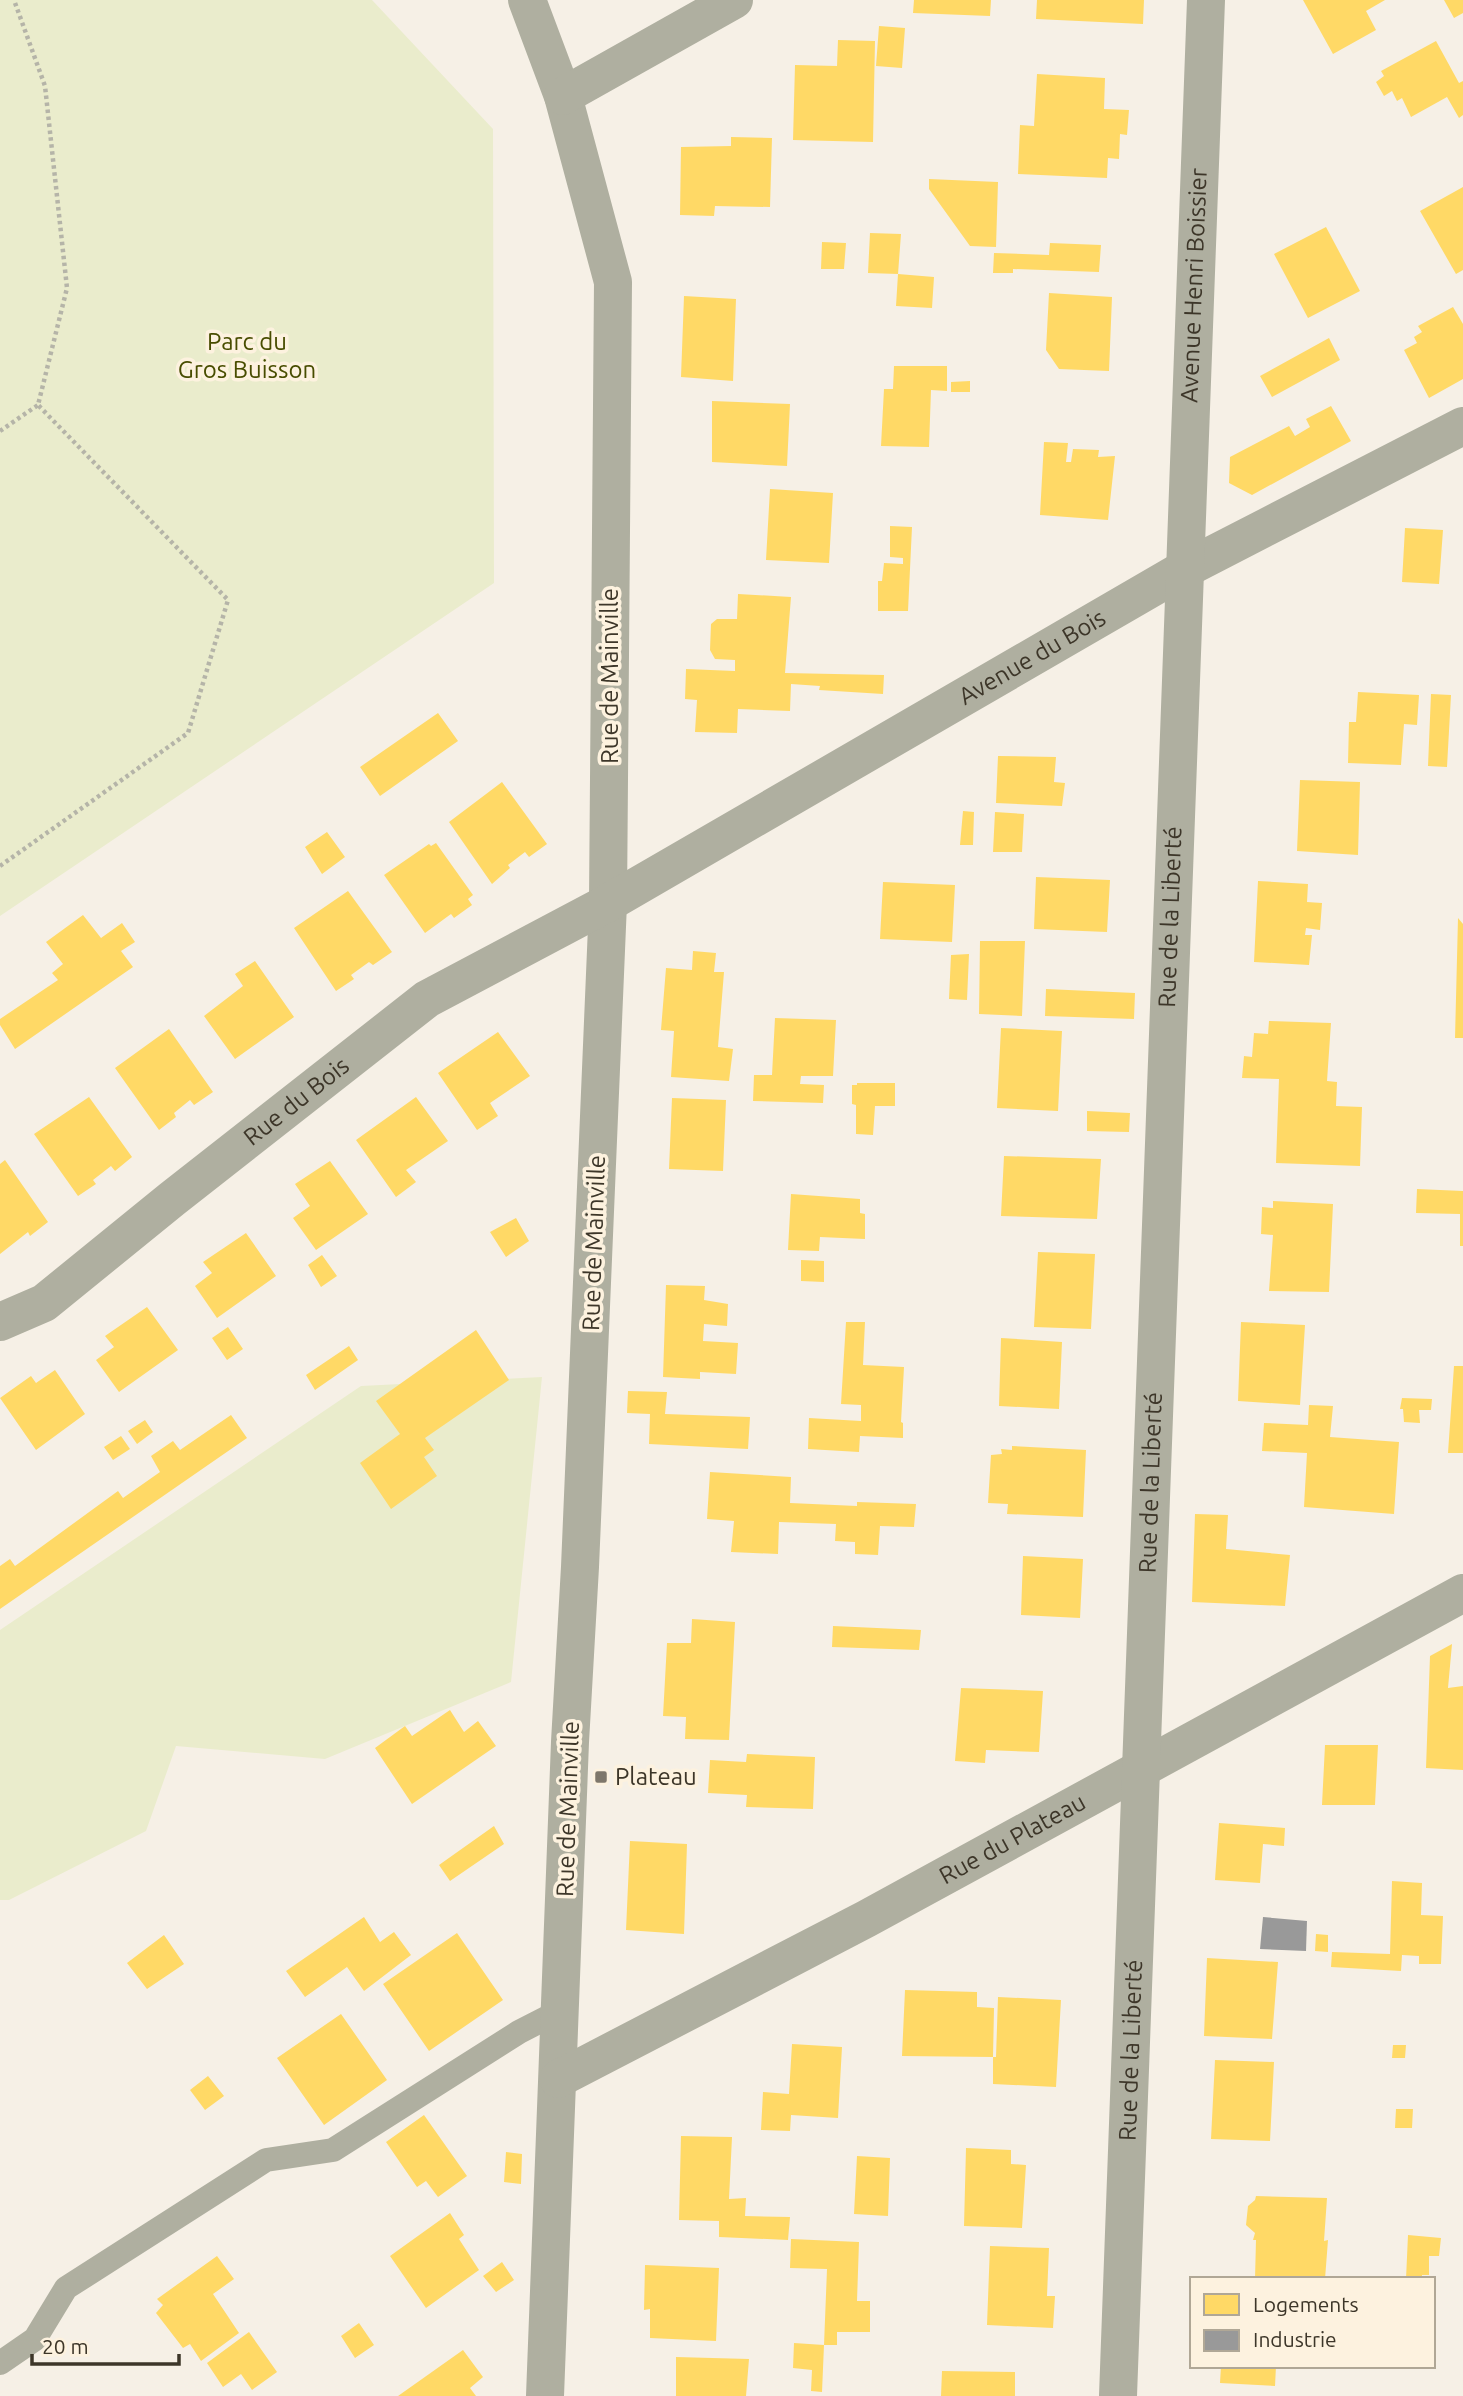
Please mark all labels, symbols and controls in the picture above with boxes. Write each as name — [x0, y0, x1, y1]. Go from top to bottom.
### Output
street label: Avenue Henri Boissier — [1175, 168, 1212, 403]
park label: Parc du Gros Buisson — [178, 328, 316, 383]
street label: Rue de Mainville — [596, 588, 623, 764]
street label: Avenue du Bois — [954, 604, 1110, 710]
street label: Rue de la Liberté — [1153, 826, 1187, 1008]
street label: Rue du Bois — [238, 1051, 354, 1151]
street label: Rue de Mainville — [577, 1154, 610, 1332]
street label: Rue de la Liberté — [1134, 1391, 1167, 1574]
street label: Rue de Mainville — [551, 1720, 584, 1898]
place label: Plateau — [615, 1763, 697, 1790]
marker: Plateau — [593, 1769, 609, 1785]
street label: Rue du Plateau — [935, 1788, 1090, 1889]
street label: Rue de la Liberté — [1114, 1959, 1147, 2141]
legend — [1190, 2277, 1435, 2368]
text: Logements — [1253, 2292, 1359, 2316]
scale bar — [32, 2322, 178, 2366]
text: Industrie — [1253, 2327, 1337, 2351]
text: 20 m — [42, 2334, 89, 2358]

